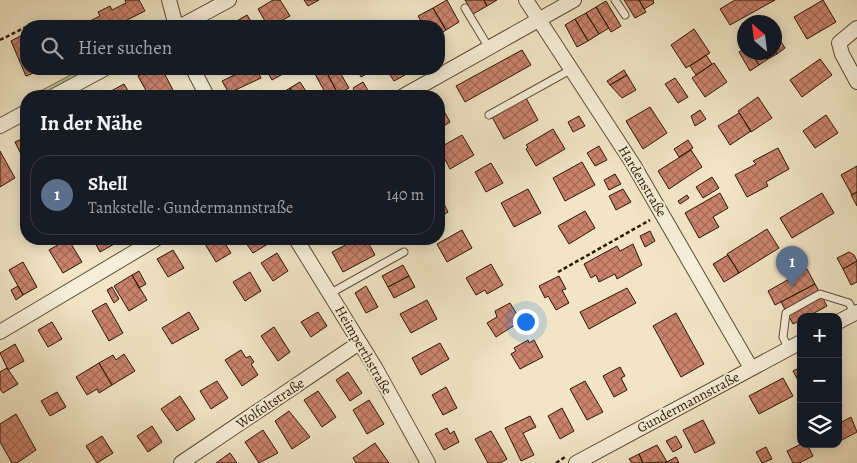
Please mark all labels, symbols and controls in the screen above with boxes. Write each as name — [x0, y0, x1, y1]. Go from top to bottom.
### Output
north arrow — [737, 15, 782, 60]
search box — [20, 20, 445, 75]
icon: search — [38, 34, 66, 62]
text: Hier suchen — [78, 35, 172, 61]
text: In der Nähe — [40, 109, 142, 137]
street label: Hardenstraße — [614, 142, 671, 220]
text: Shell — [88, 171, 127, 197]
text: 1 — [54, 184, 60, 206]
text: 140 m — [386, 184, 424, 206]
text: Tankstelle · Gundermannstraße — [88, 197, 293, 219]
pin: 1 — [776, 246, 808, 287]
street label: Heimperthstraße — [330, 302, 397, 398]
your location — [513, 309, 539, 335]
map controls — [797, 313, 842, 448]
button: + — [797, 313, 842, 358]
button: − — [797, 358, 842, 403]
street label: Gundermannstraße — [634, 367, 743, 437]
street label: Wolfoltstraße — [232, 374, 308, 434]
button: layers — [797, 403, 842, 448]

